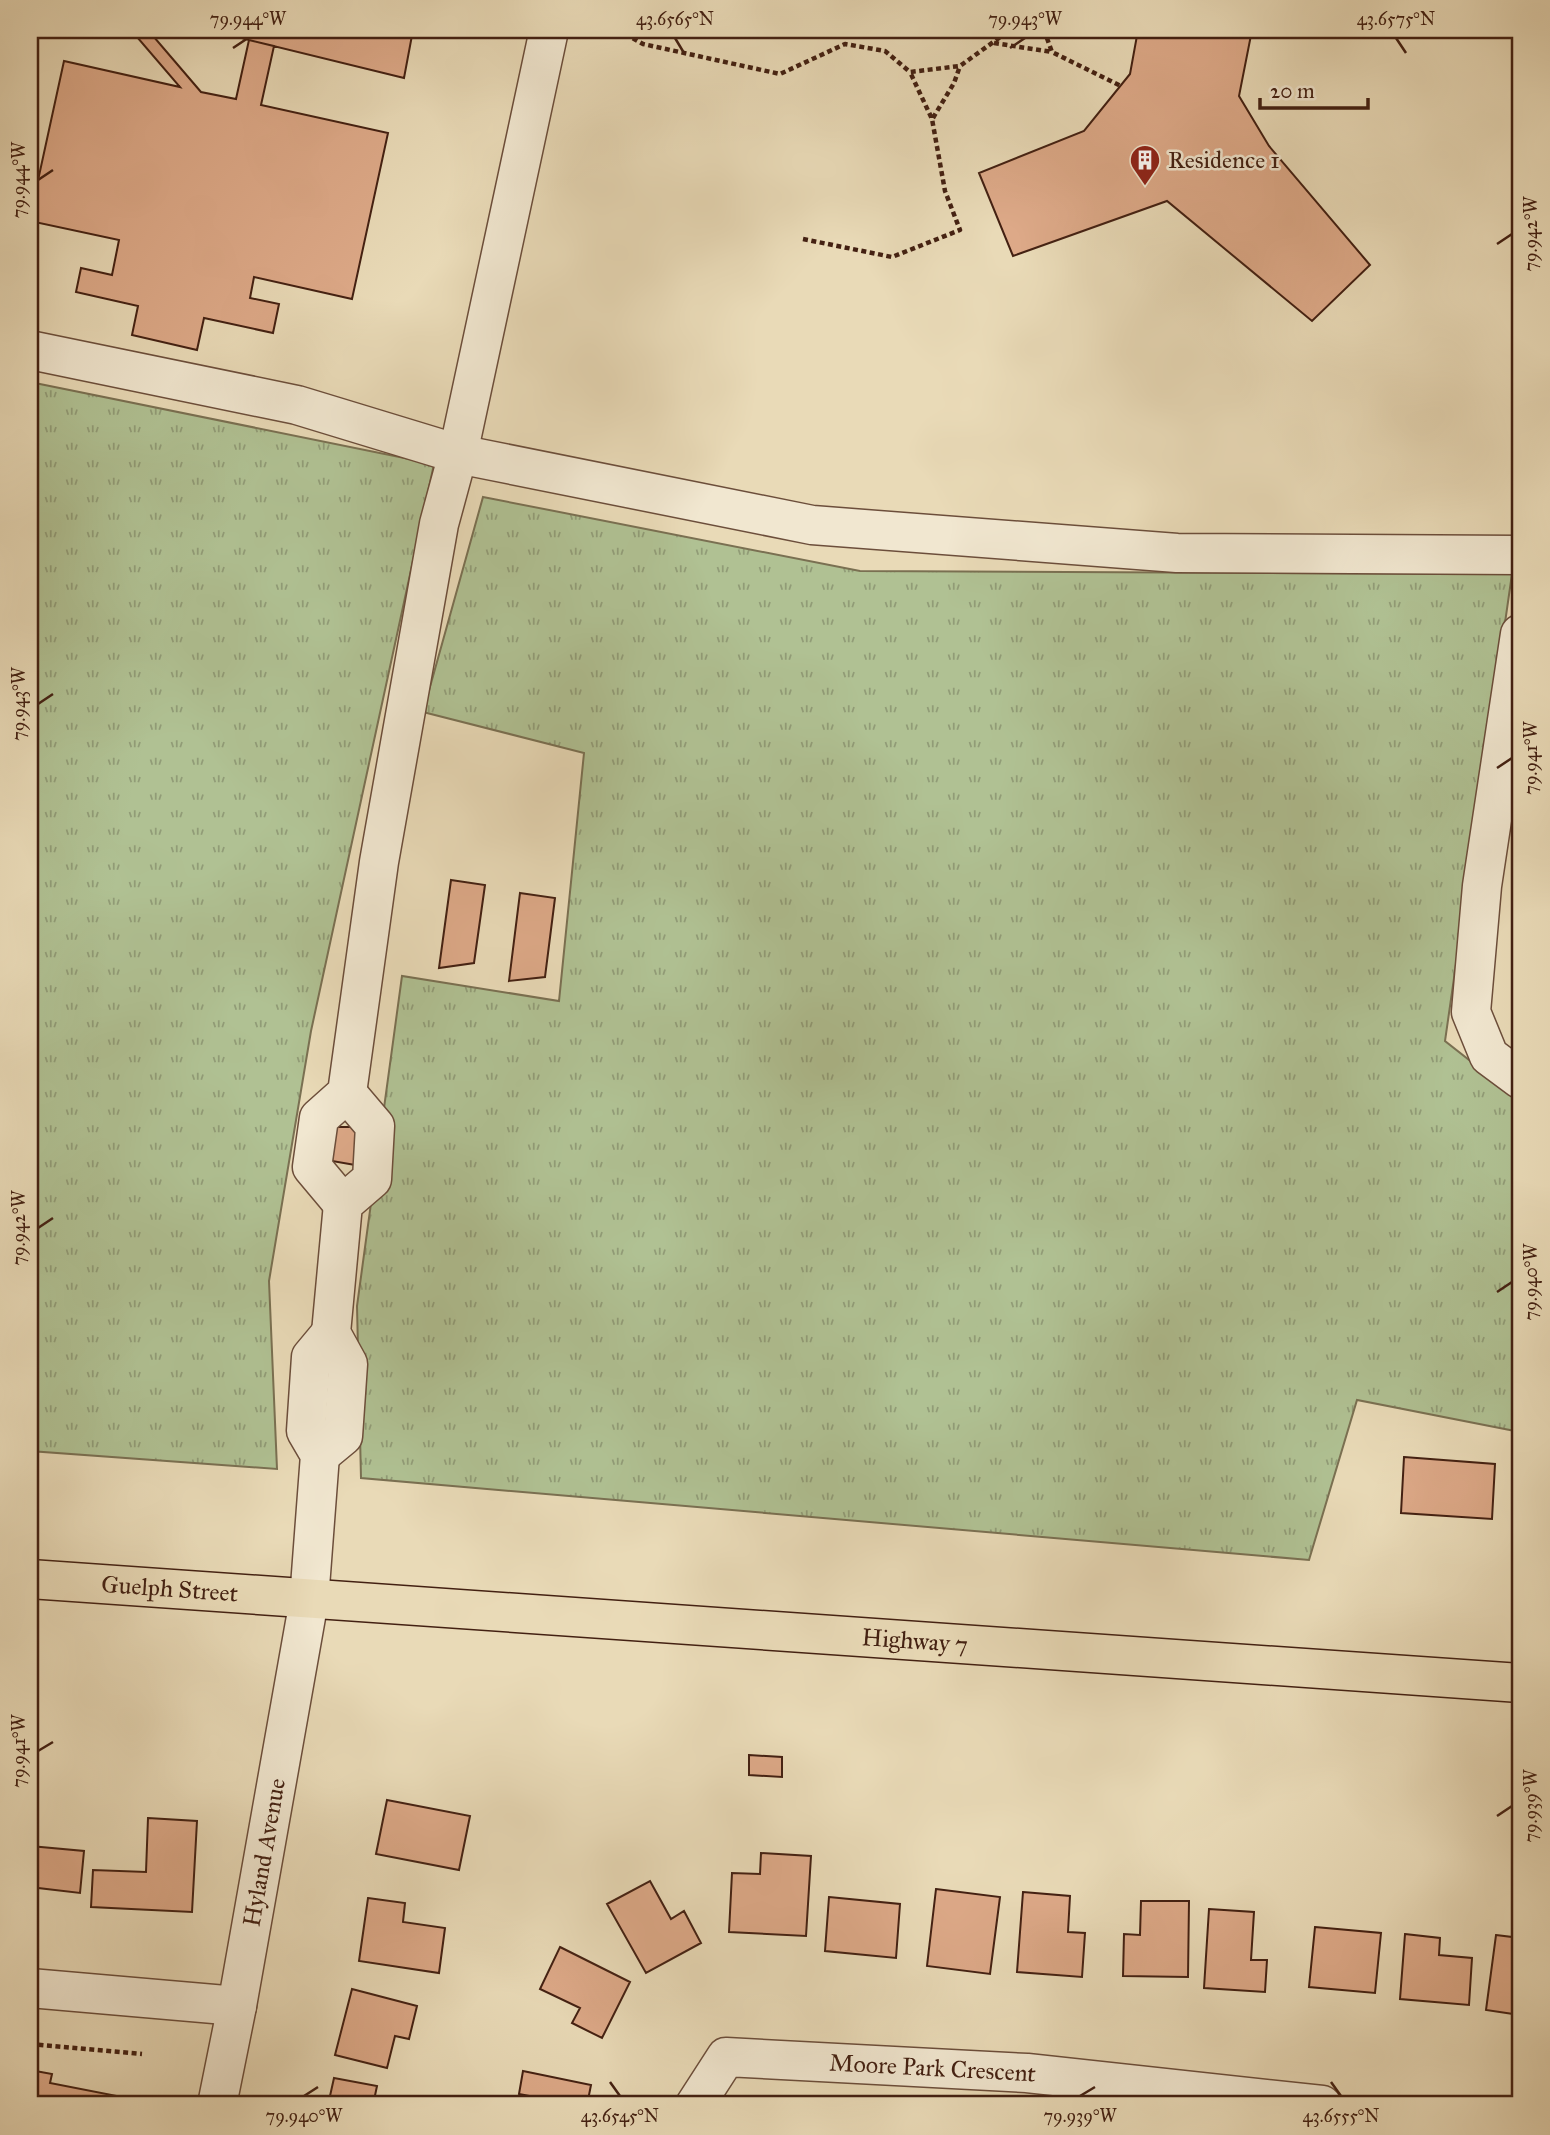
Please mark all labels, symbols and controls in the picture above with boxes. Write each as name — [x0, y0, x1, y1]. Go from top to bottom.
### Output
text: 79.944°W — [210, 8, 287, 30]
text: 43.6565°N — [636, 8, 714, 30]
text: 79.943°W — [988, 8, 1063, 30]
text: 43.6575°N — [1357, 8, 1435, 30]
scale bar — [1260, 66, 1368, 110]
text: 20 m — [1270, 78, 1315, 104]
text: 79.944°W — [8, 141, 30, 218]
building icon: Residence 1 — [1128, 143, 1162, 187]
place label: Residence 1 — [1168, 145, 1280, 175]
text: 79.942°W — [1520, 195, 1542, 272]
text: 79.943°W — [8, 666, 30, 741]
text: 79.941°W — [1520, 720, 1542, 795]
text: 79.942°W — [8, 1189, 30, 1266]
text: 79.940°W — [1520, 1243, 1542, 1320]
street label: Guelph Street — [100, 1569, 239, 1609]
street label: Highway 7 — [861, 1622, 969, 1659]
text: 79.941°W — [8, 1713, 30, 1788]
text: 79.939°W — [1520, 1769, 1542, 1843]
street label: Hyland Avenue — [236, 1776, 292, 1929]
street label: Moore Park Crescent — [828, 2048, 1038, 2089]
text: 79.940°W — [266, 2105, 343, 2127]
text: 43.6545°N — [581, 2105, 659, 2127]
text: 79.939°W — [1043, 2105, 1117, 2127]
text: 43.6555°N — [1302, 2105, 1380, 2127]

